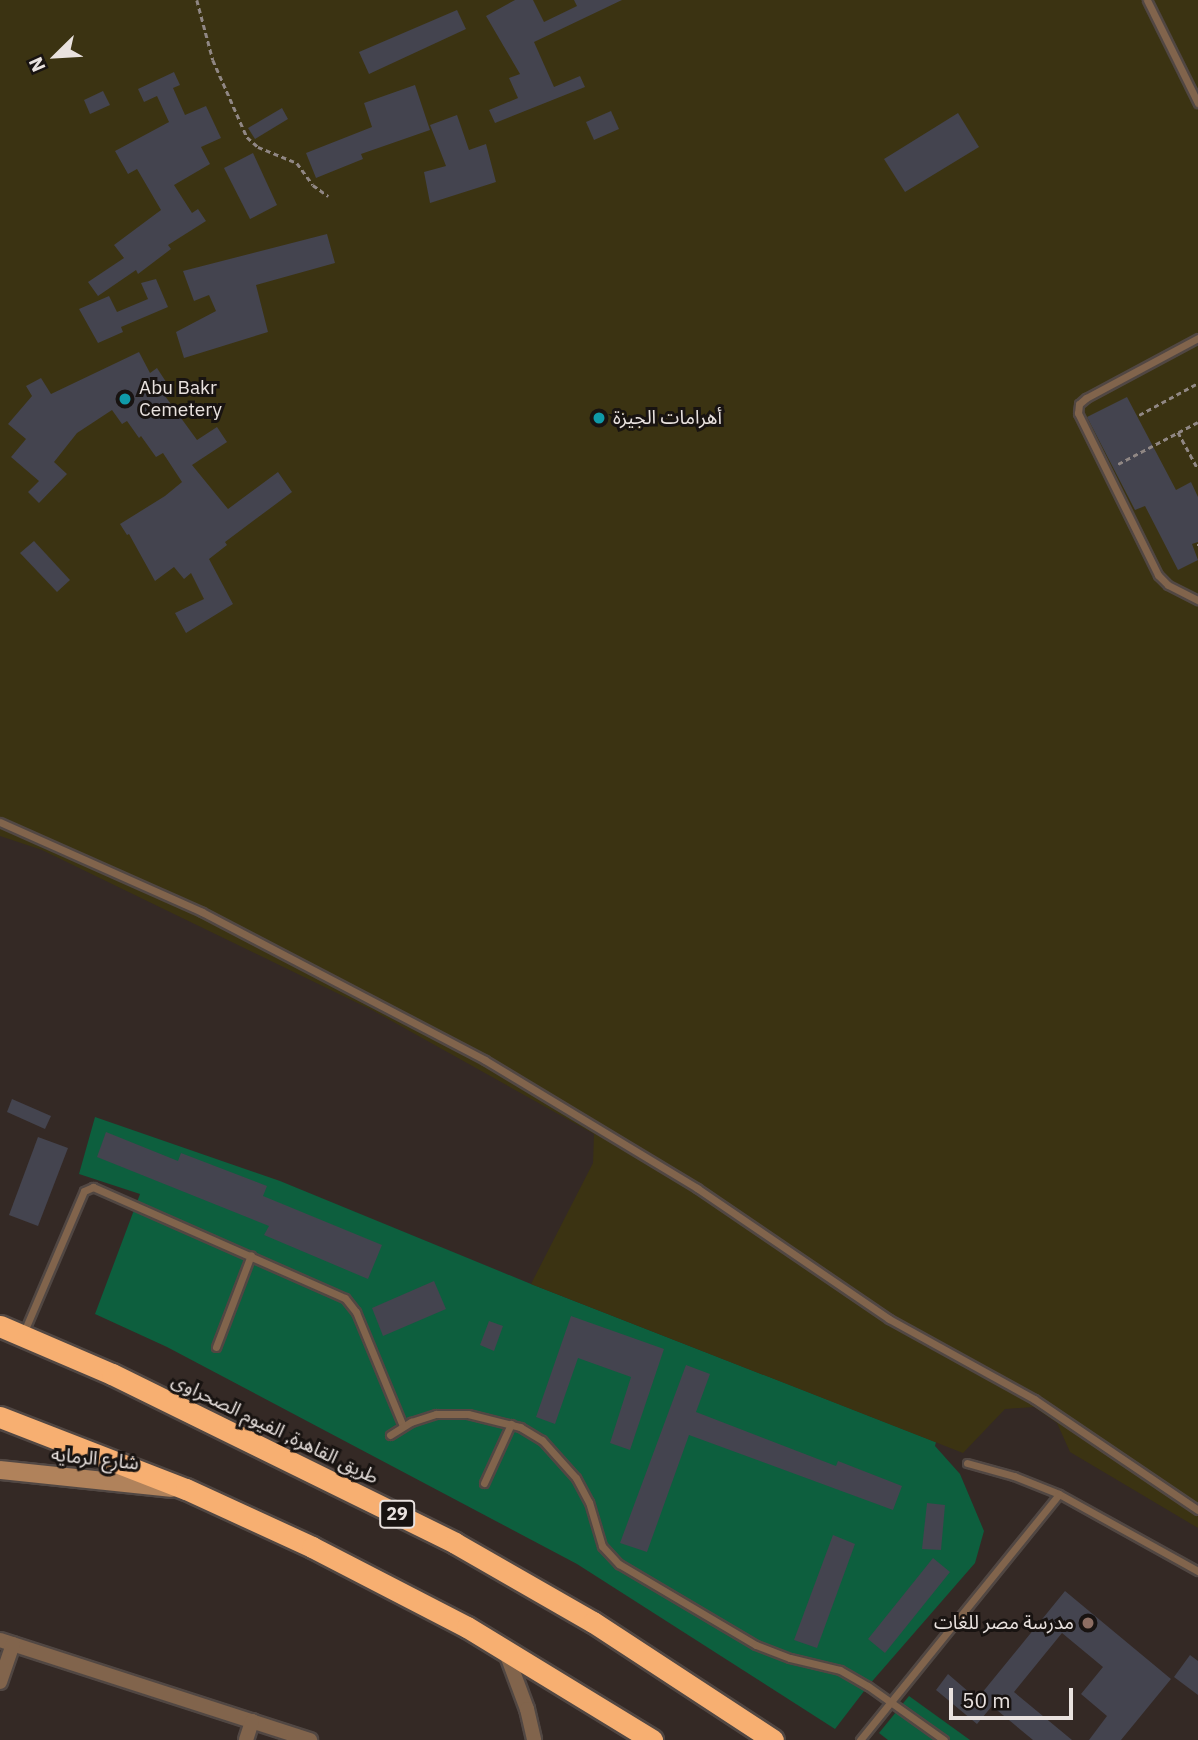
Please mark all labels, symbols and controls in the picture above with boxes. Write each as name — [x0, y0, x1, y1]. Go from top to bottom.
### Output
north arrow — [21, 21, 91, 91]
text: N — [23, 53, 51, 76]
place label: Abu Bakr Cemetery — [139, 377, 222, 421]
marker: Abu Bakr Cemetery — [117, 391, 133, 407]
place label: أهرامات الجيزة — [613, 407, 722, 429]
marker: أهرامات الجيزة — [591, 410, 607, 426]
street label: طريق القاهرة, الفيوم الصحراوى — [168, 1369, 382, 1489]
street label: شارع الرمايه — [50, 1443, 140, 1475]
road number: 29 — [378, 1499, 416, 1528]
place label: مدرسة مصر للغات — [934, 1612, 1074, 1634]
marker: مدرسة مصر للغات — [1080, 1615, 1096, 1631]
scale bar — [953, 1674, 1077, 1718]
text: 50 m — [962, 1686, 1011, 1714]

